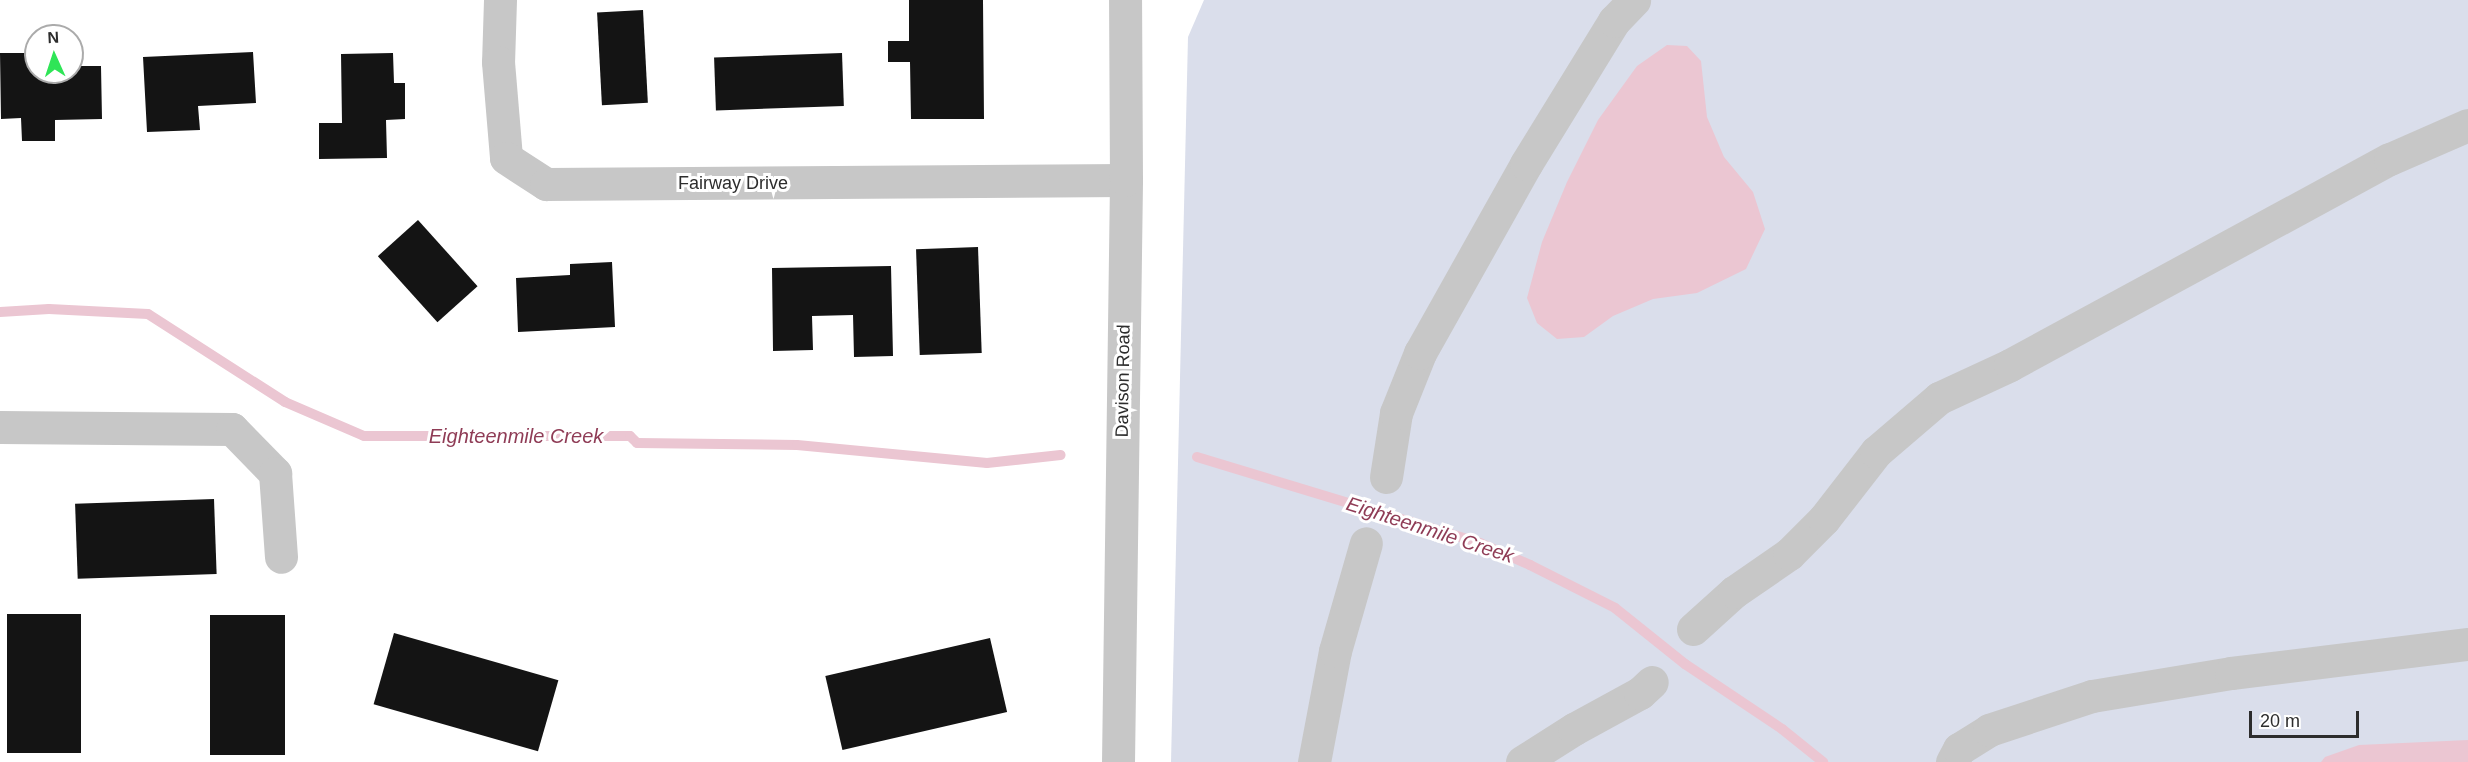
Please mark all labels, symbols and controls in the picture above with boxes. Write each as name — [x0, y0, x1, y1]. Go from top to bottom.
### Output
north arrow — [24, 24, 84, 84]
text: N — [47, 29, 59, 46]
street label: Fairway Drive — [678, 172, 788, 194]
street label: Davison Road — [1111, 324, 1135, 438]
water label: Eighteenmile Creek — [429, 424, 603, 448]
water label: Eighteenmile Creek — [1343, 492, 1517, 568]
scale bar — [2252, 699, 2362, 737]
text: 20 m — [2260, 711, 2300, 731]

